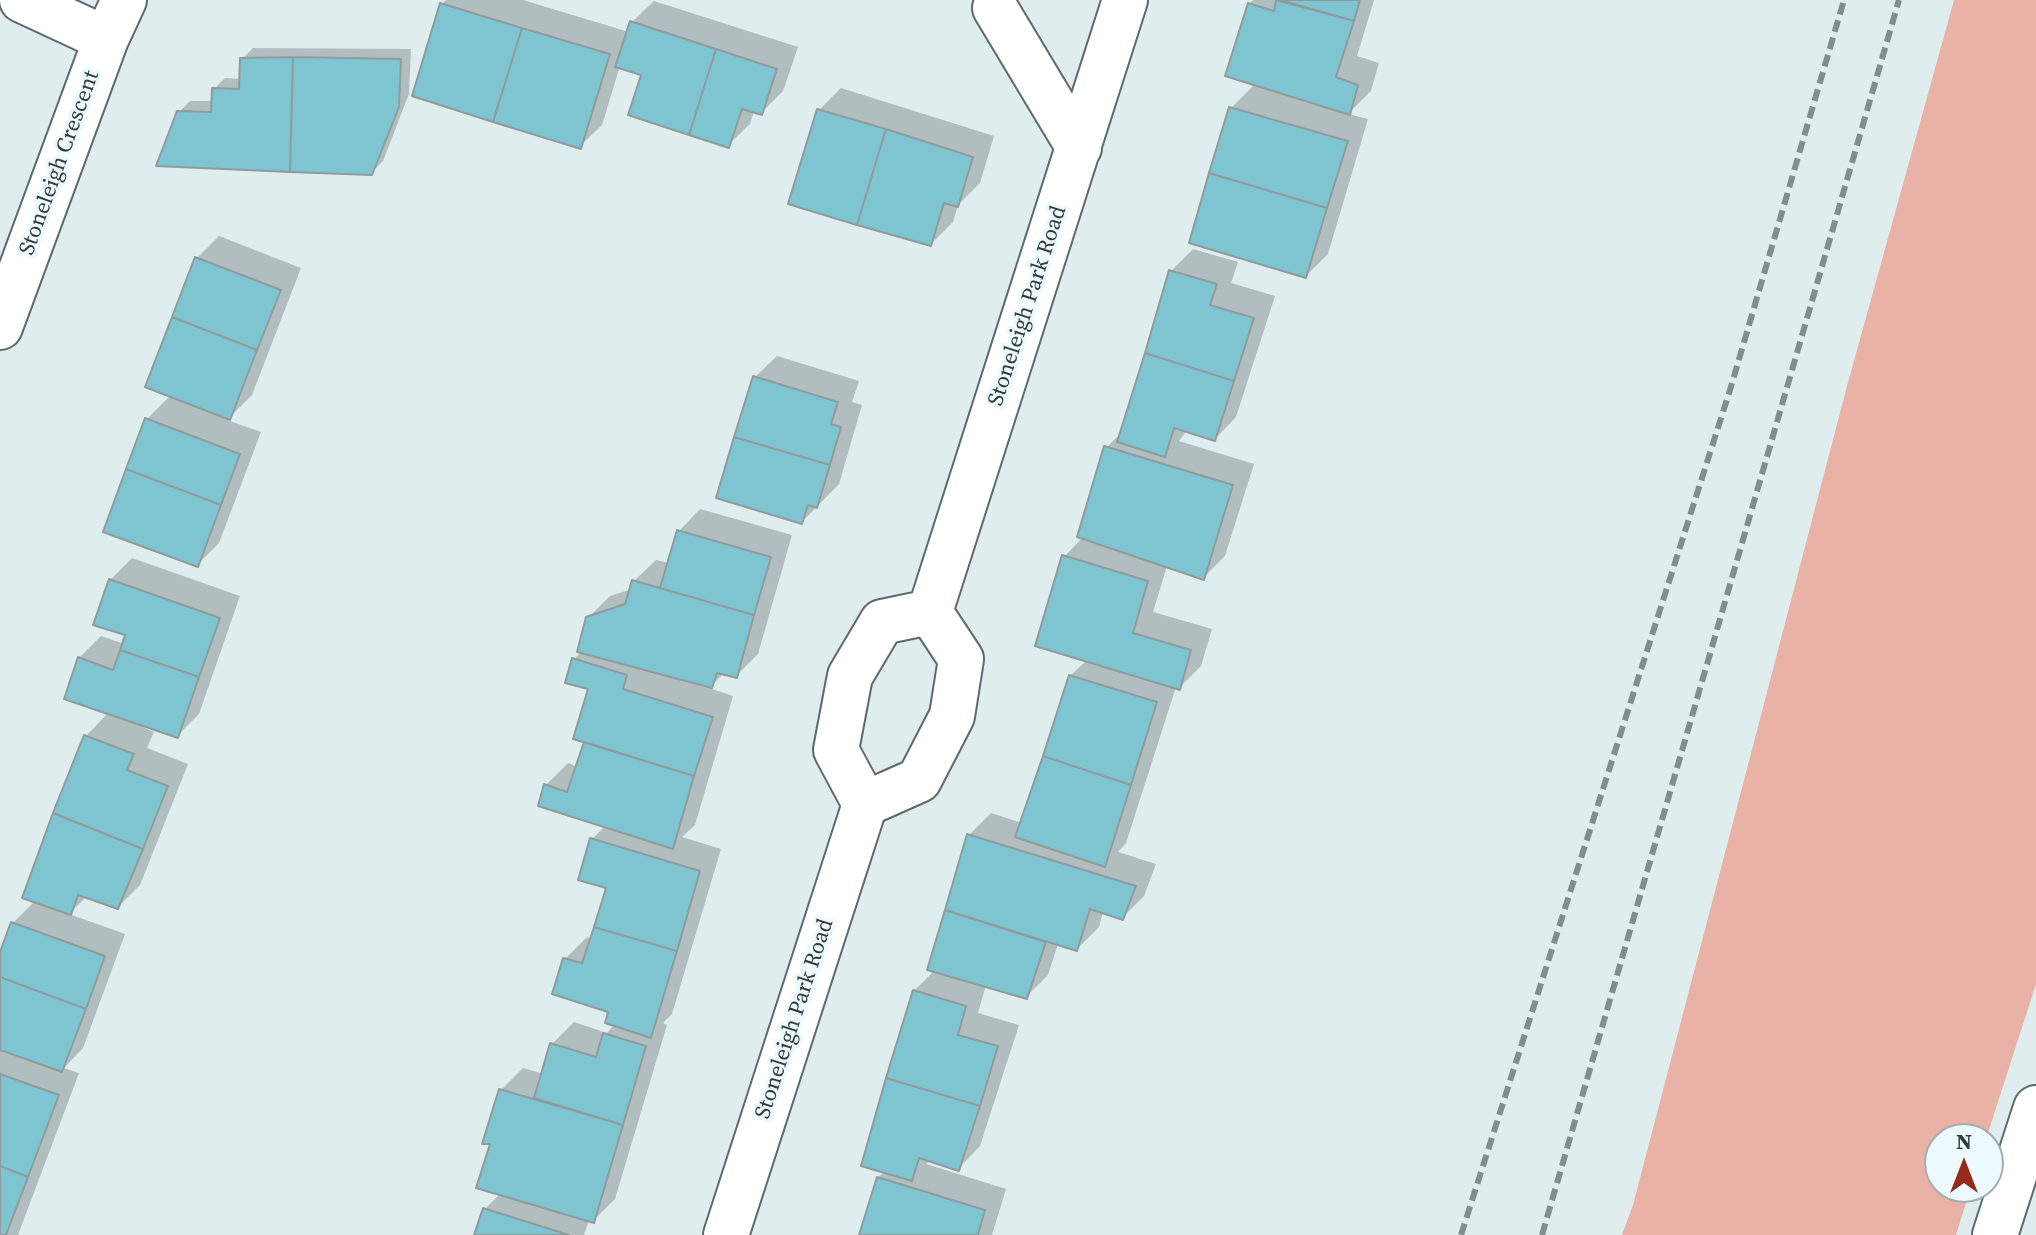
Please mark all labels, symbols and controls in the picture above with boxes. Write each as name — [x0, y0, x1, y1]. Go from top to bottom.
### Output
street label: Stoneleigh Crescent — [14, 67, 106, 259]
street label: Stoneleigh Park Road — [983, 203, 1073, 409]
street label: Stoneleigh Park Road — [750, 916, 840, 1122]
north arrow — [1924, 1123, 2004, 1203]
text: N — [1956, 1126, 1972, 1156]

